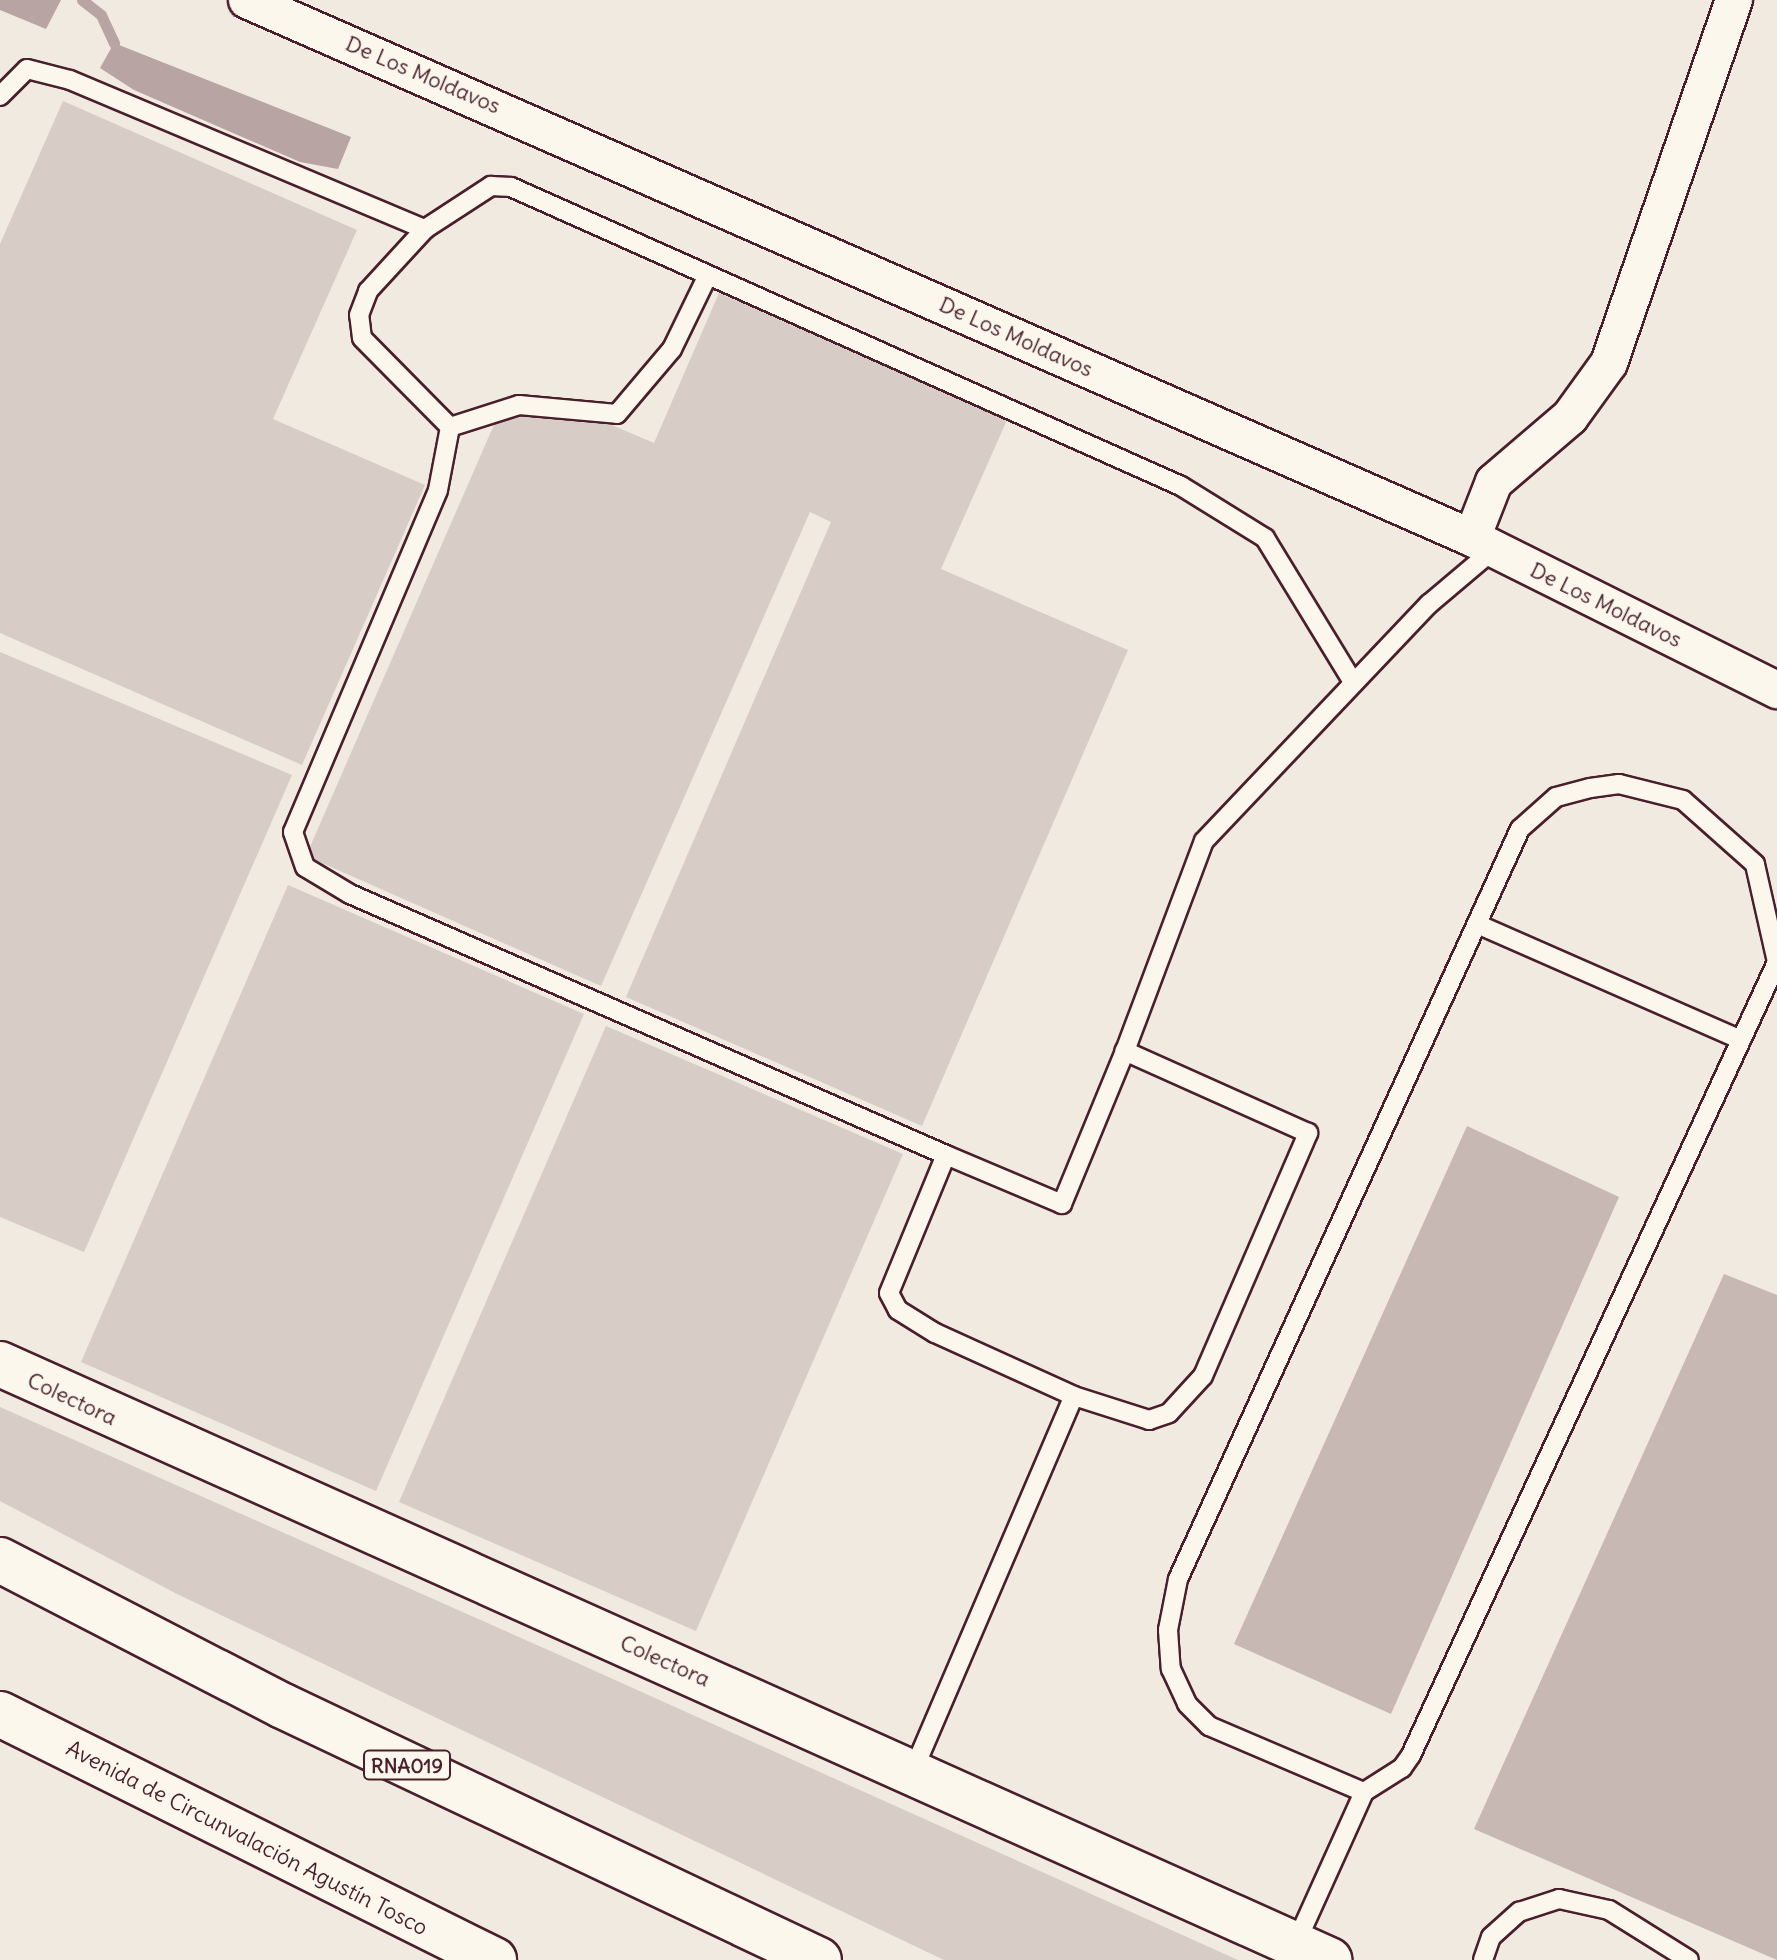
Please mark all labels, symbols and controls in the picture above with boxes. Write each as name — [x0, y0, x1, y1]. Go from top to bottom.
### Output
street label: De Los Moldavos — [342, 31, 504, 119]
street label: De Los Moldavos — [935, 291, 1097, 383]
street label: De Los Moldavos — [1526, 557, 1686, 653]
street label: Colectora — [23, 1367, 121, 1431]
street label: Colectora — [616, 1629, 714, 1693]
street label: Avenida de Circunvalación Agustín Tosco — [62, 1735, 432, 1941]
road number: RNA019 — [363, 1749, 451, 1781]

